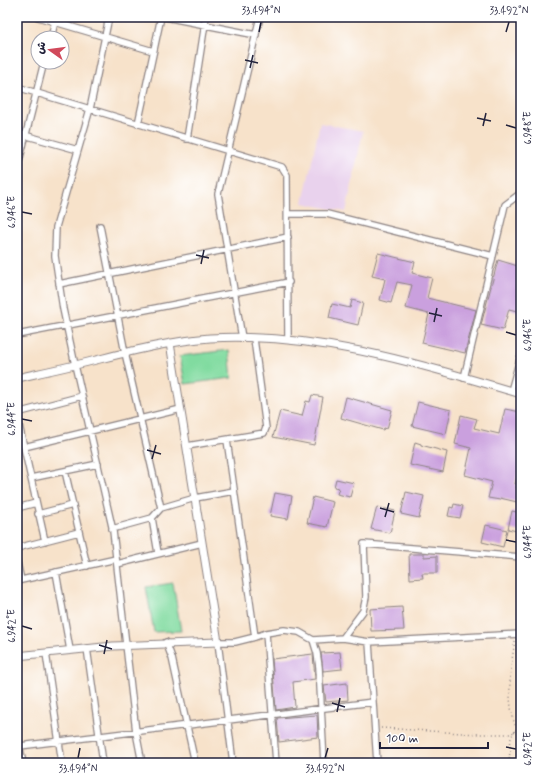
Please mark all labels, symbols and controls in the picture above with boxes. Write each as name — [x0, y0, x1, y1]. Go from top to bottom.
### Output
text: 33.494°N — [242, 4, 281, 18]
text: 33.492°N — [490, 4, 529, 18]
north arrow — [30, 30, 70, 70]
text: ش — [33, 40, 50, 55]
text: 6.948°E — [521, 111, 535, 145]
text: 6.946°E — [5, 196, 19, 228]
text: 6.946°E — [521, 319, 535, 351]
text: 6.944°E — [5, 402, 19, 436]
text: 6.944°E — [521, 525, 535, 559]
text: 6.942°E — [5, 609, 19, 643]
scale bar — [380, 724, 488, 750]
text: 100 m — [386, 731, 418, 747]
text: 6.942°E — [521, 732, 535, 766]
text: 33.494°N — [59, 762, 98, 776]
text: 33.492°N — [306, 762, 345, 776]

